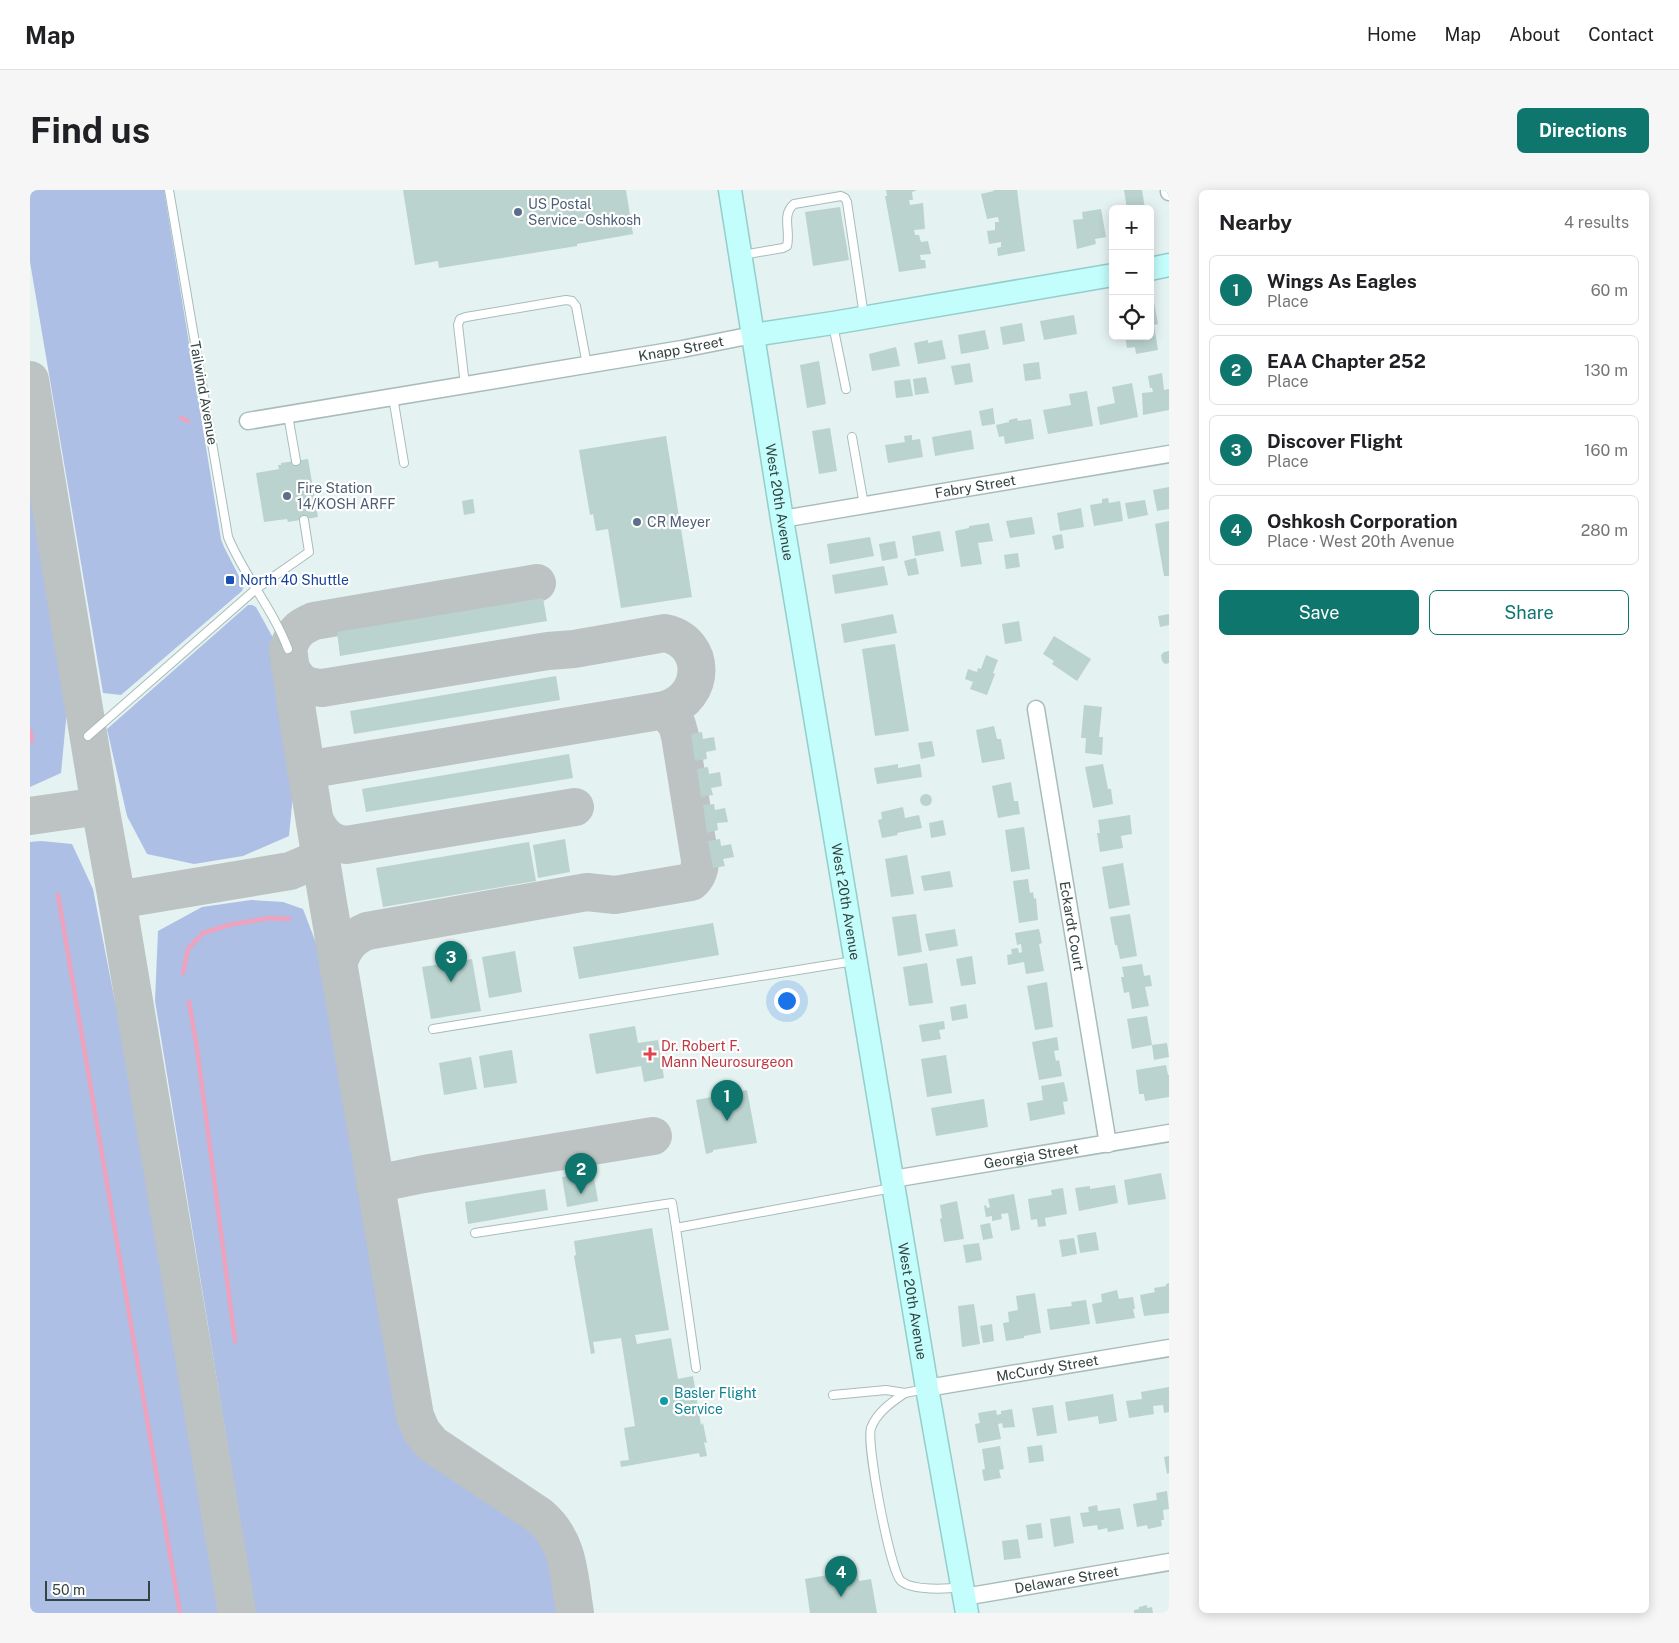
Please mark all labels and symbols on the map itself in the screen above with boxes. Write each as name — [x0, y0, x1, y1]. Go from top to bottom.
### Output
place label: US Postal Service - Oshkosh — [528, 196, 641, 228]
marker: US Postal Service - Oshkosh — [512, 206, 524, 218]
street label: Knapp Street — [637, 333, 725, 364]
street label: Tailwind Avenue — [187, 340, 221, 446]
street label: West 20th Avenue — [762, 442, 797, 562]
street label: Fabry Street — [934, 472, 1017, 501]
place label: Fire Station 14/KOSH ARFF — [297, 480, 396, 512]
marker: Fire Station 14/KOSH ARFF — [281, 490, 293, 502]
place label: CR Meyer — [647, 514, 710, 530]
marker: CR Meyer — [631, 516, 643, 528]
place label: North 40 Shuttle — [240, 572, 349, 588]
marker: North 40 Shuttle — [224, 574, 236, 586]
street label: West 20th Avenue — [828, 842, 863, 961]
street label: Eckardt Court — [1057, 880, 1087, 972]
pin: 3 — [435, 941, 467, 982]
your location — [774, 988, 800, 1014]
place label: Dr. Robert F. Mann Neurosurgeon — [661, 1038, 793, 1070]
marker: Dr. Robert F. Mann Neurosurgeon — [643, 1047, 657, 1061]
pin: 1 — [711, 1080, 743, 1121]
street label: Georgia Street — [983, 1140, 1080, 1172]
pin: 2 — [565, 1153, 597, 1194]
street label: West 20th Avenue — [895, 1241, 930, 1361]
street label: McCurdy Street — [995, 1352, 1100, 1384]
place label: Basler Flight Service — [674, 1385, 757, 1417]
marker: Basler Flight Service — [658, 1395, 670, 1407]
pin: 4 — [825, 1556, 857, 1597]
street label: Delaware Street — [1013, 1563, 1120, 1596]
scale bar — [45, 1578, 150, 1601]

